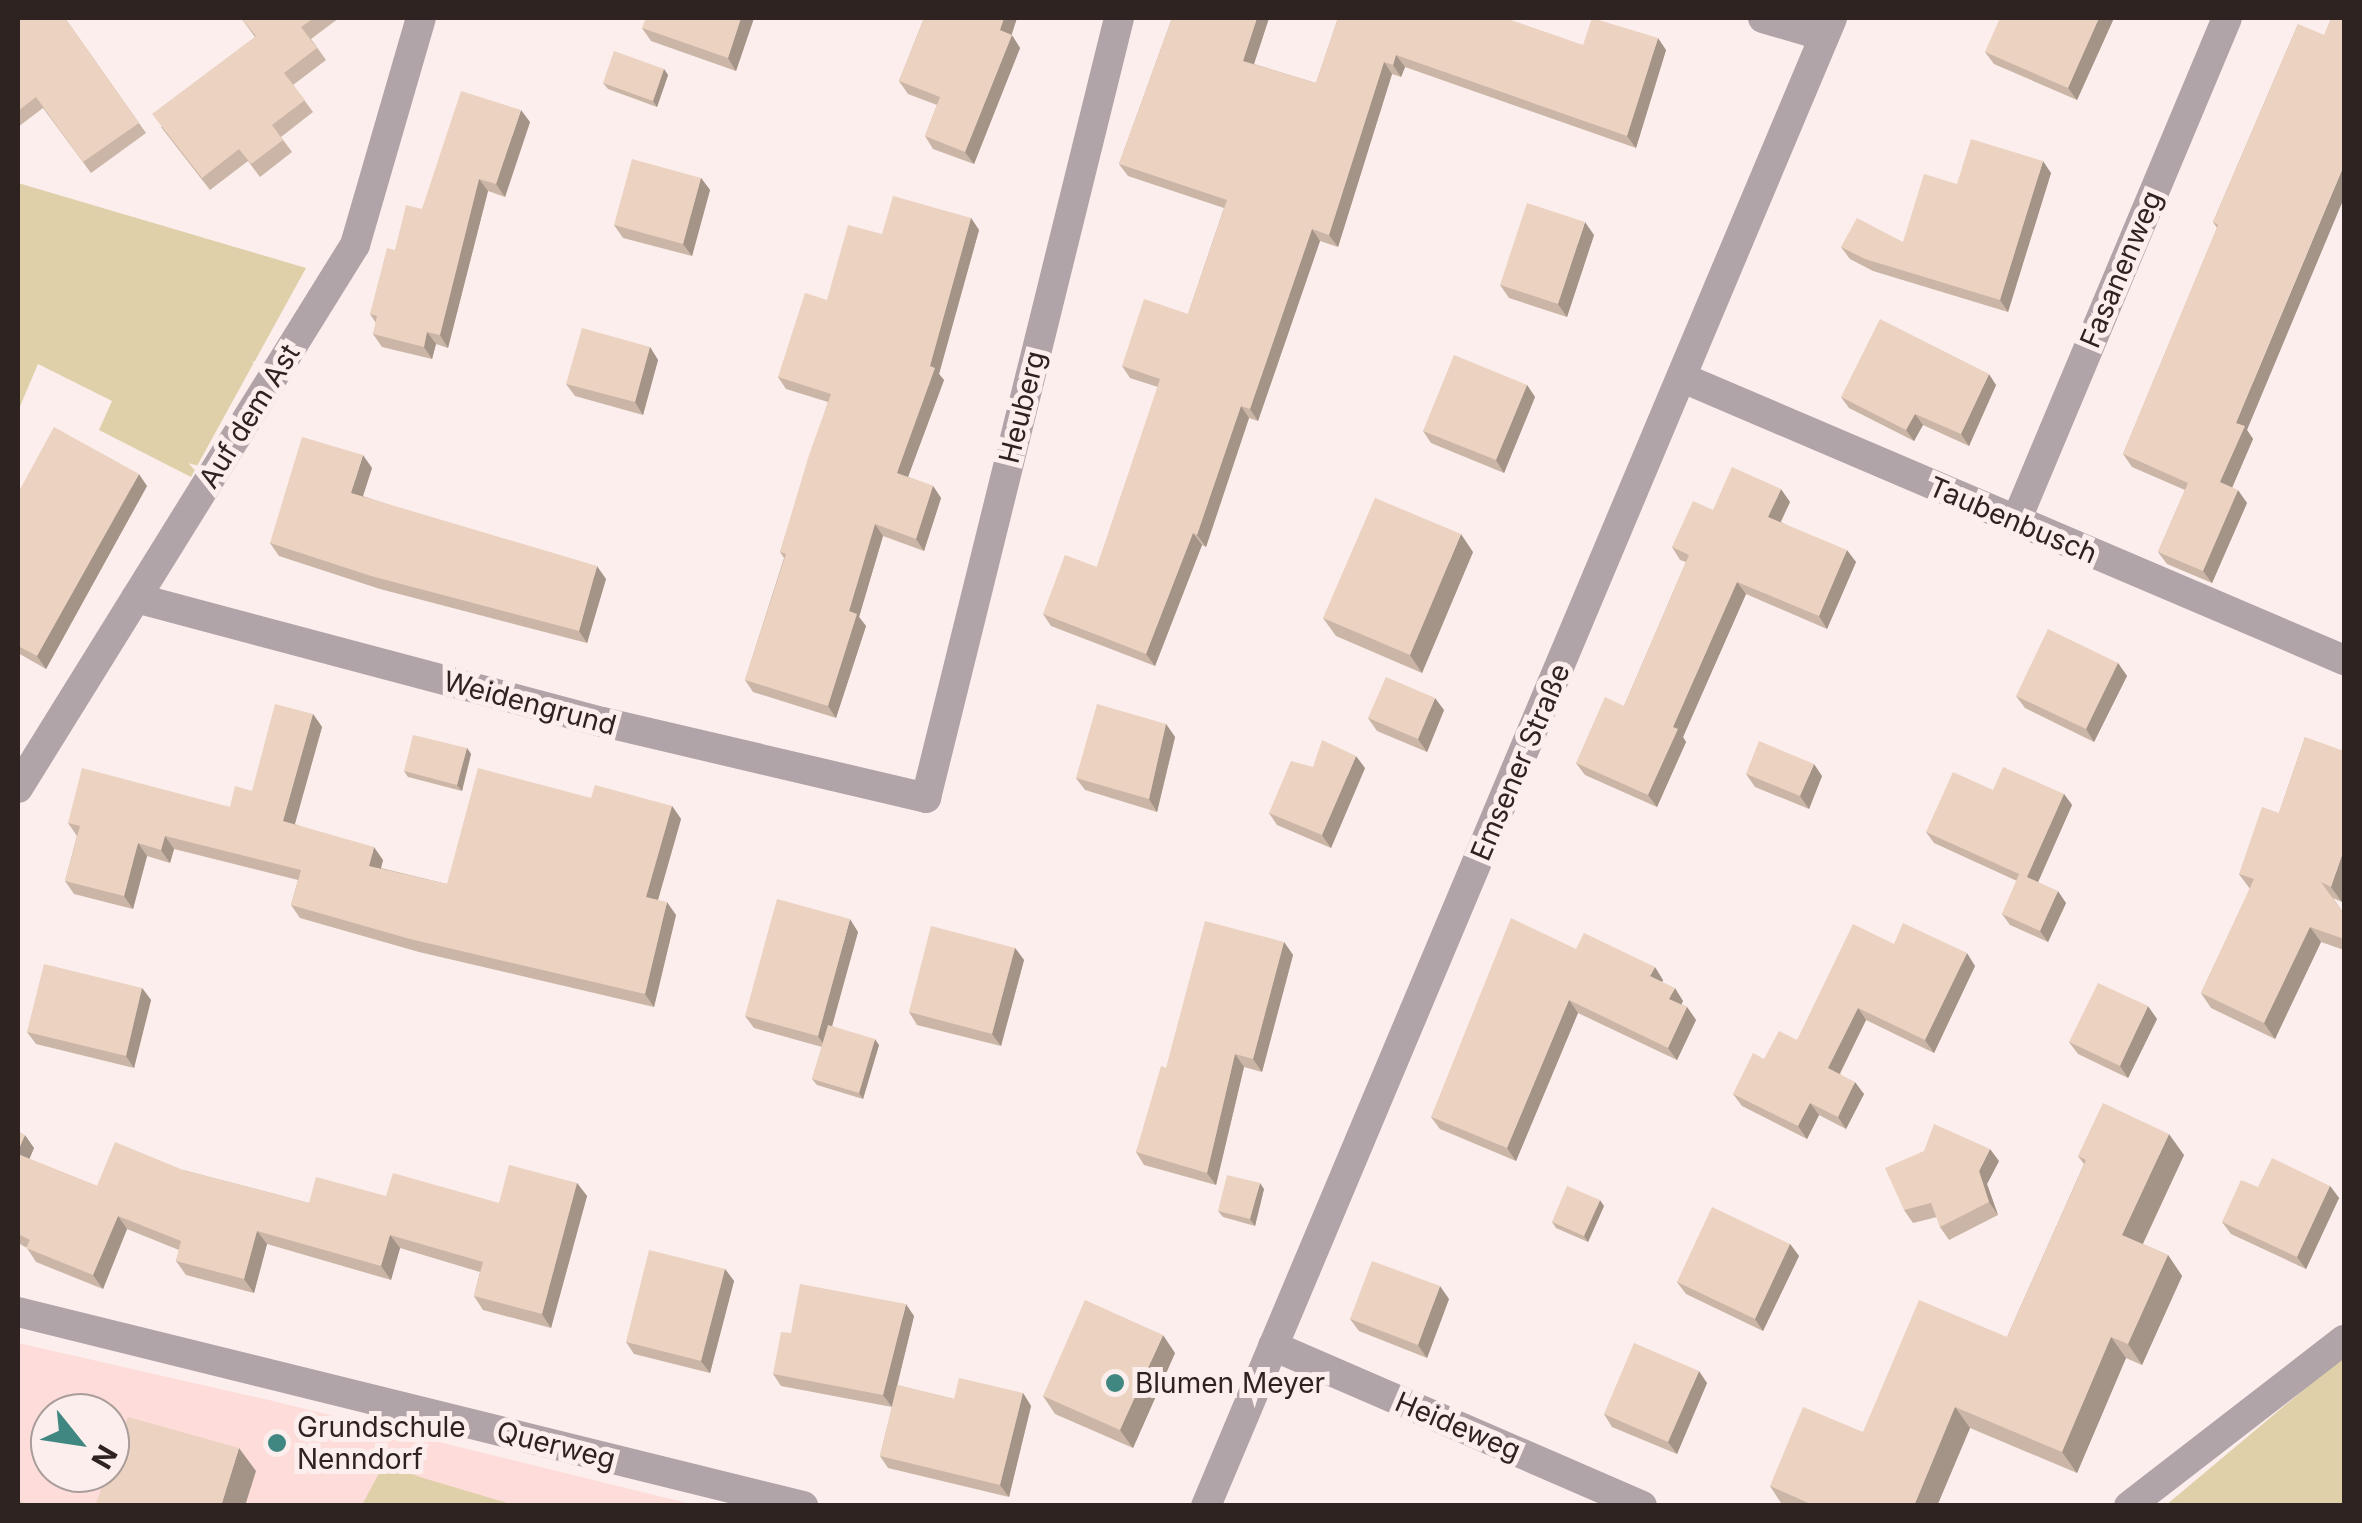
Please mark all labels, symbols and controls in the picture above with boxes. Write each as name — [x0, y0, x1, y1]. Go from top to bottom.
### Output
street label: Fasanenweg — [2073, 185, 2169, 353]
street label: Auf dem Ast — [192, 338, 306, 494]
street label: Heuberg — [992, 347, 1052, 467]
street label: Taubenbusch — [1924, 469, 2102, 571]
street label: Emsener Straße — [1463, 658, 1577, 866]
street label: Weidengrund — [440, 664, 620, 742]
place label: Blumen Meyer — [1135, 1366, 1325, 1400]
marker: Blumen Meyer — [1104, 1372, 1126, 1394]
street label: Heideweg — [1390, 1385, 1526, 1467]
north arrow — [30, 1393, 130, 1493]
place label: Grundschule Nenndorf — [297, 1410, 466, 1476]
street label: Querweg — [493, 1414, 619, 1476]
marker: Grundschule Nenndorf — [266, 1432, 288, 1454]
text: N — [84, 1439, 124, 1475]

